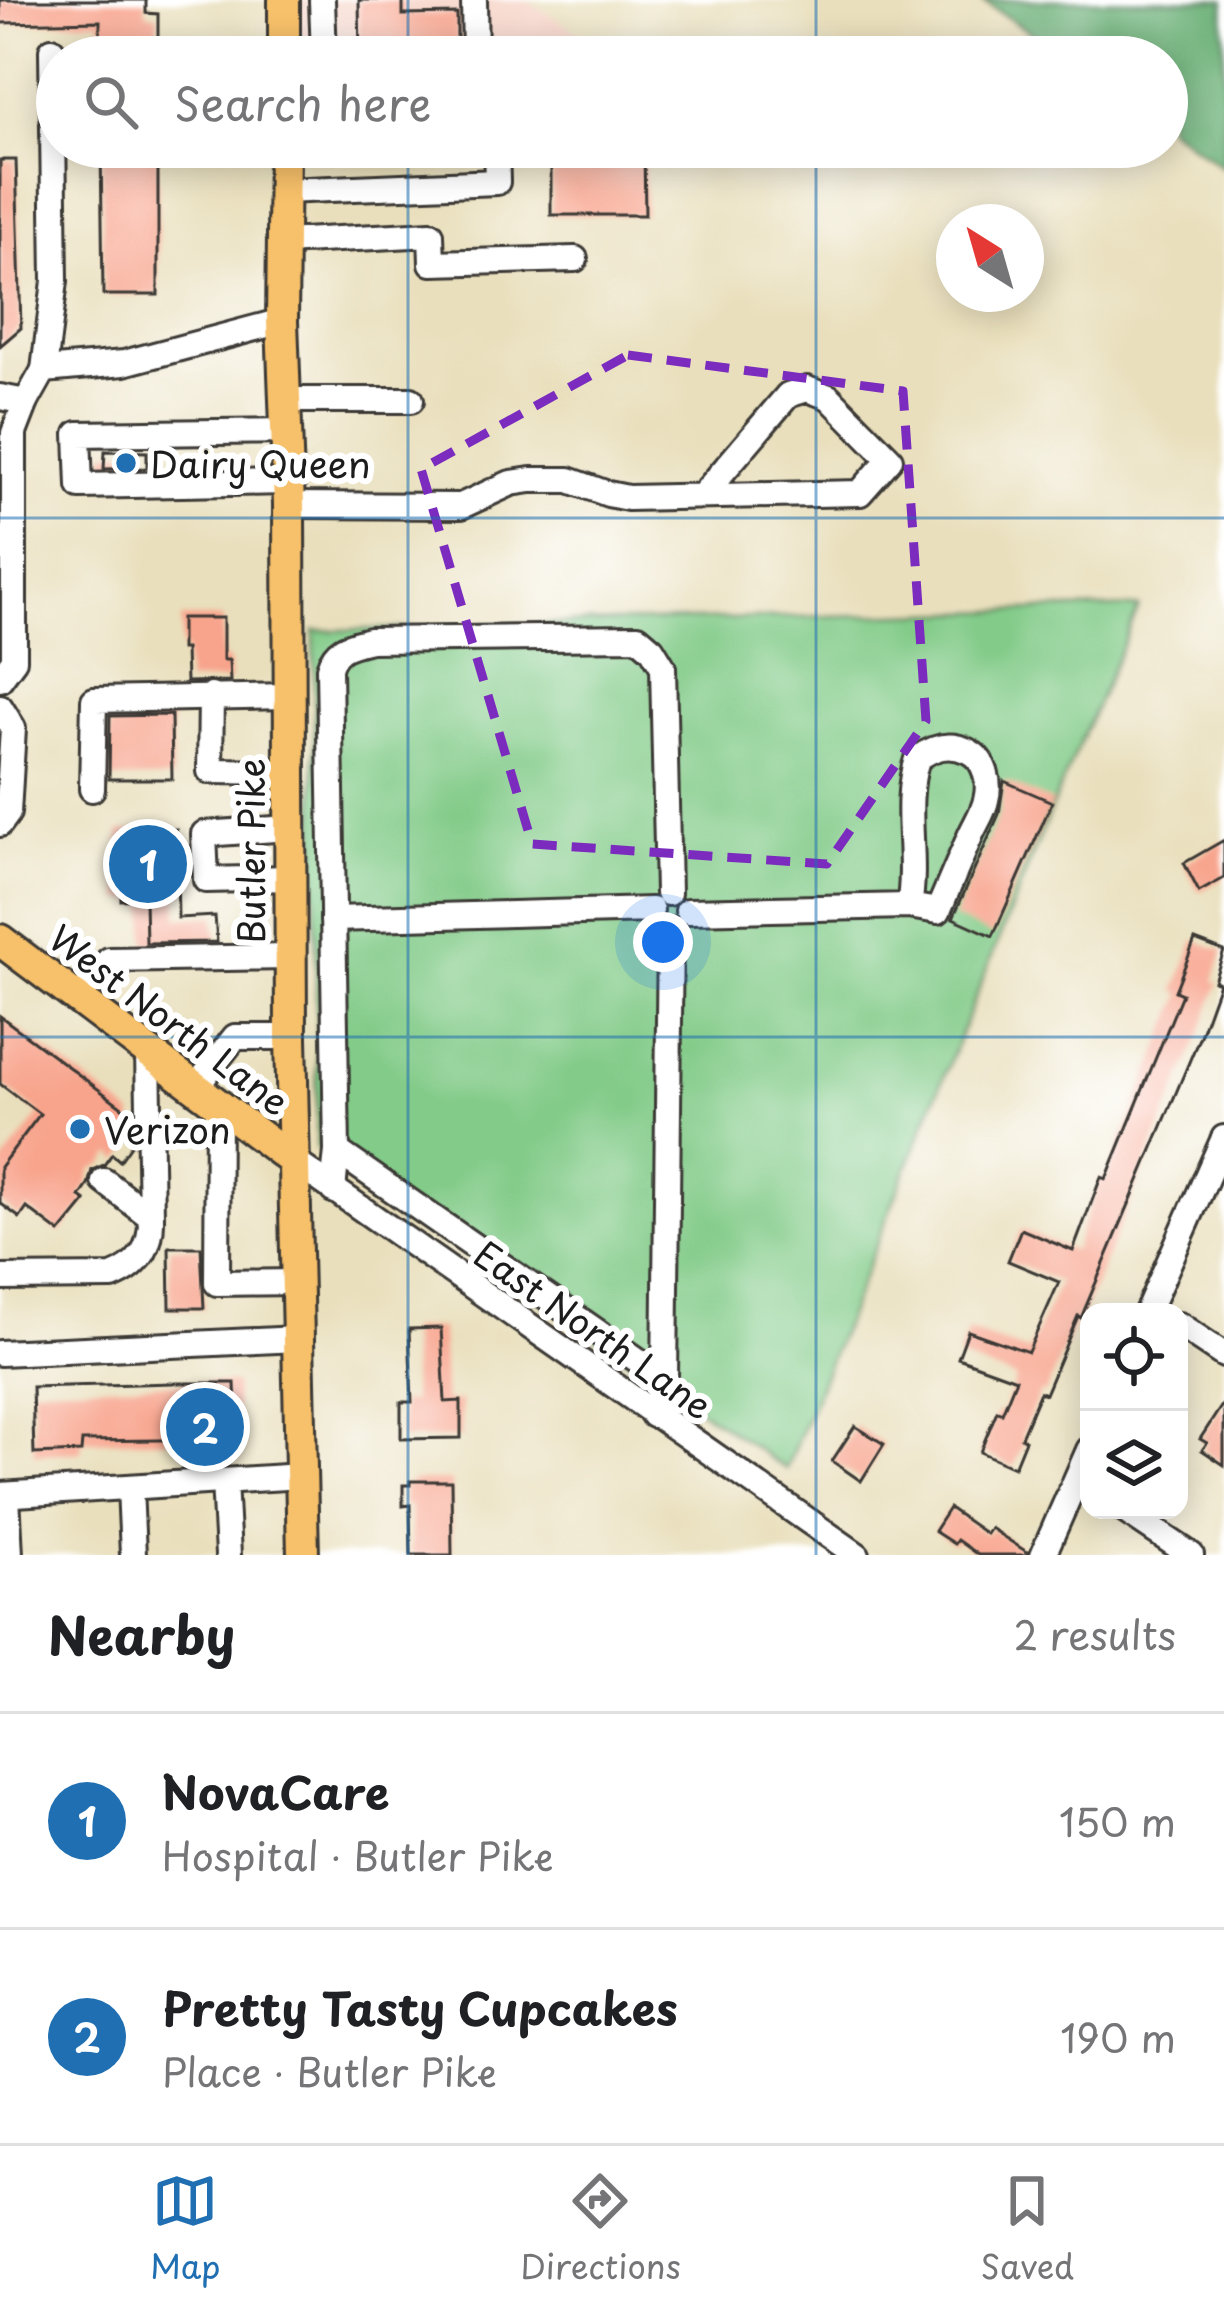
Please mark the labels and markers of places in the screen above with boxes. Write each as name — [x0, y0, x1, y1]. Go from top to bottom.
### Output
place label: Dairy Queen — [150, 436, 371, 490]
marker: Dairy Queen — [113, 450, 139, 476]
pin: 1 — [109, 819, 187, 909]
place label: Verizon — [104, 1102, 231, 1156]
marker: Verizon — [67, 1116, 93, 1142]
pin: 2 — [166, 1382, 244, 1472]

